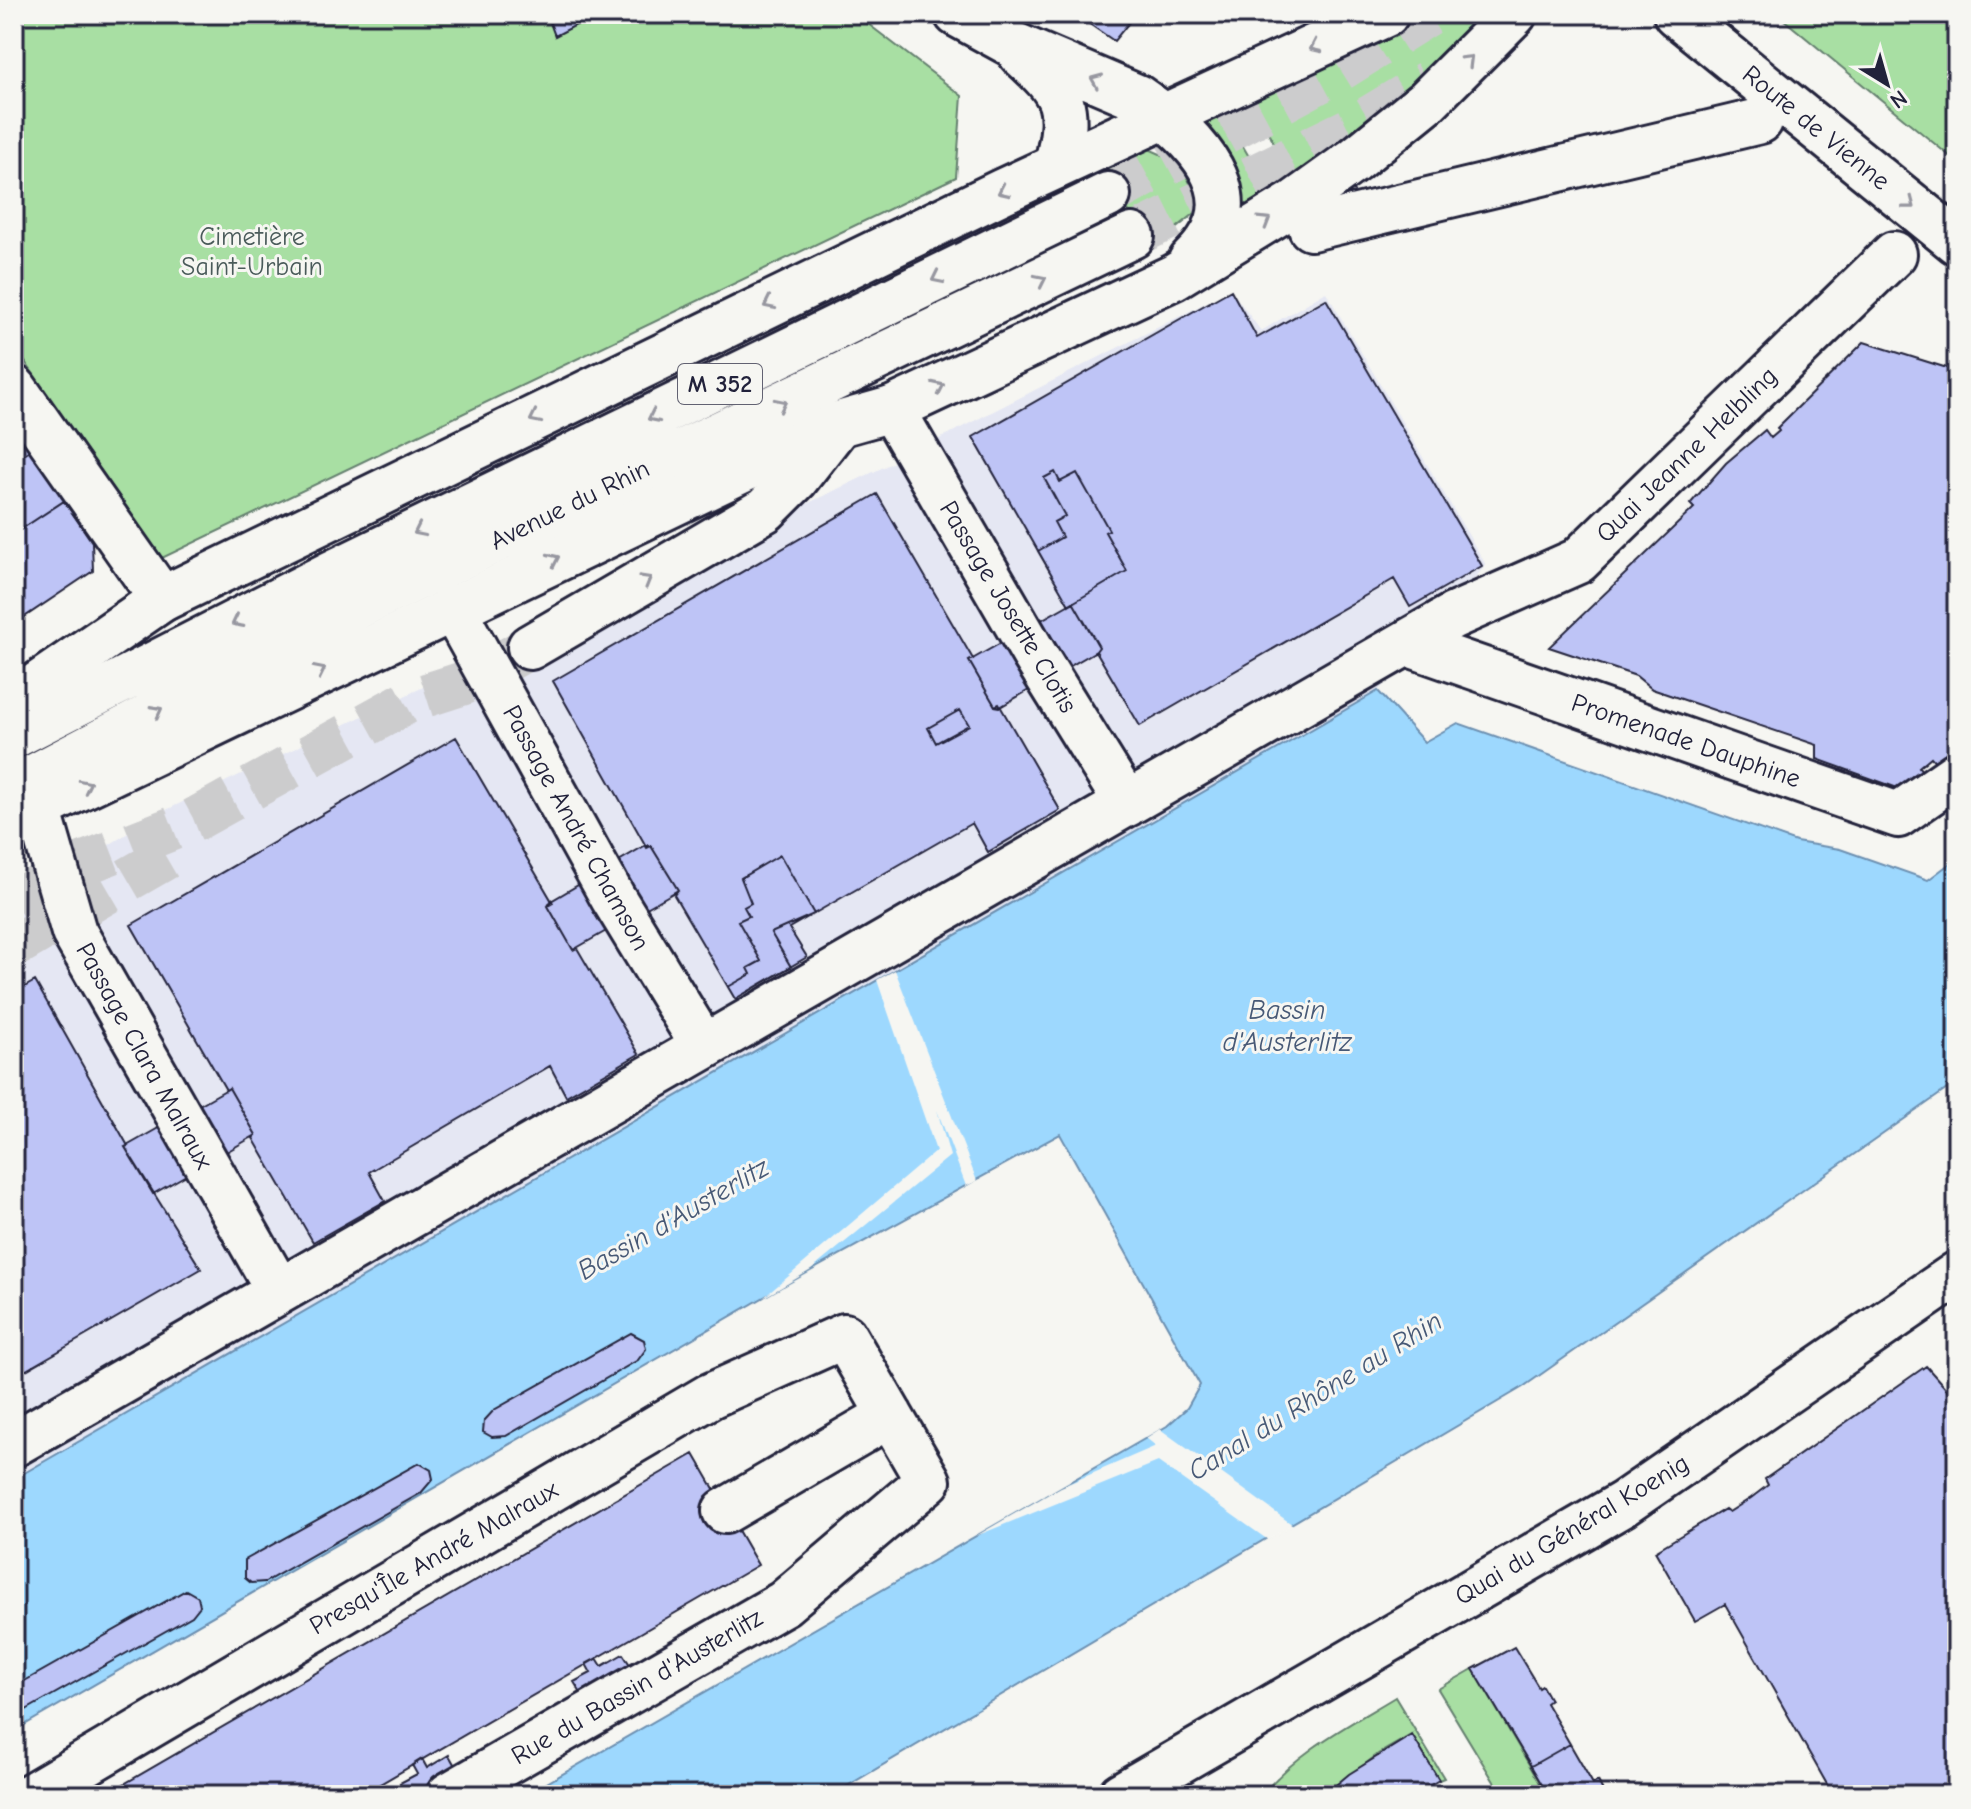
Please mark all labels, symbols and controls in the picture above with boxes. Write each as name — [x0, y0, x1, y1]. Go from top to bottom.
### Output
one-way arrow — [1309, 37, 1324, 53]
north arrow — [1847, 44, 1927, 124]
one-way arrow — [1459, 55, 1473, 69]
street label: Route de Vienne — [1736, 59, 1896, 197]
one-way arrow — [1090, 74, 1104, 90]
text: N — [1885, 84, 1912, 114]
one-way arrow — [996, 181, 1011, 197]
one-way arrow — [1901, 195, 1916, 209]
one-way arrow — [1256, 216, 1271, 231]
park label: Cimetière Saint-Urbain — [181, 222, 323, 282]
one-way arrow — [931, 269, 946, 284]
one-way arrow — [1032, 274, 1047, 290]
one-way arrow — [762, 294, 777, 310]
street label: Quai Jeanne Helbling — [1590, 361, 1784, 549]
road number: M 352 — [678, 364, 762, 404]
one-way arrow — [930, 381, 945, 397]
one-way arrow — [772, 398, 787, 414]
one-way arrow — [647, 407, 662, 423]
one-way arrow — [529, 408, 543, 424]
street label: Avenue du Rhin — [486, 454, 654, 556]
street label: Passage Josette Clotis — [933, 496, 1083, 718]
one-way arrow — [413, 521, 428, 536]
one-way arrow — [546, 553, 560, 569]
one-way arrow — [637, 574, 652, 590]
one-way arrow — [231, 612, 246, 627]
one-way arrow — [311, 666, 326, 681]
street label: Promenade Dauphine — [1568, 688, 1804, 794]
street label: Passage André Chamson — [496, 700, 656, 956]
one-way arrow — [149, 706, 164, 721]
one-way arrow — [78, 779, 92, 795]
street label: Passage Clara Malraux — [69, 938, 219, 1175]
water label: Bassin d'Austerlitz — [1223, 994, 1353, 1058]
water label: Bassin d'Austerlitz — [572, 1151, 775, 1287]
water label: Canal du Rhône au Rhin — [1182, 1305, 1448, 1487]
street label: Quai du Général Koenig — [1450, 1448, 1694, 1612]
street label: Presqu'Île André Malraux — [304, 1473, 564, 1641]
street label: Rue du Bassin d'Austerlitz — [506, 1603, 768, 1771]

